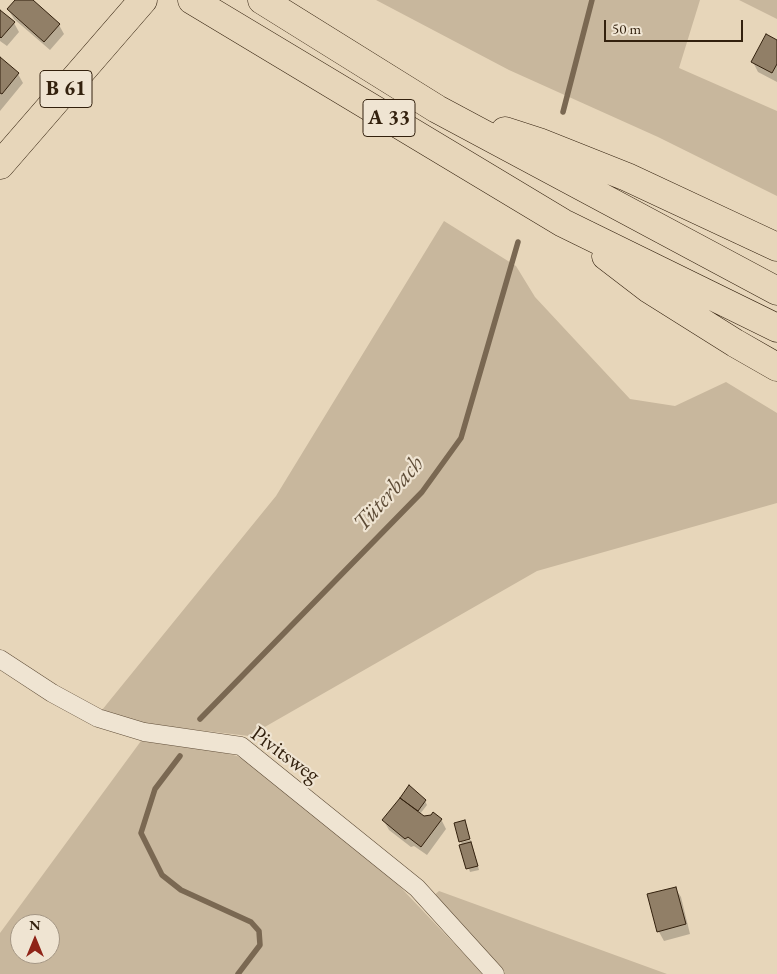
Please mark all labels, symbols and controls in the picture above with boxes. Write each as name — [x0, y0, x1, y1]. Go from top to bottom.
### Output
scale bar — [607, 10, 746, 42]
text: 50 m — [612, 19, 641, 38]
road number: B 61 — [40, 70, 92, 108]
road number: A 33 — [363, 100, 415, 136]
water label: Tüterbach — [348, 450, 430, 538]
street label: Pivitsweg — [245, 721, 325, 789]
north arrow — [10, 914, 60, 964]
text: N — [29, 916, 41, 934]

